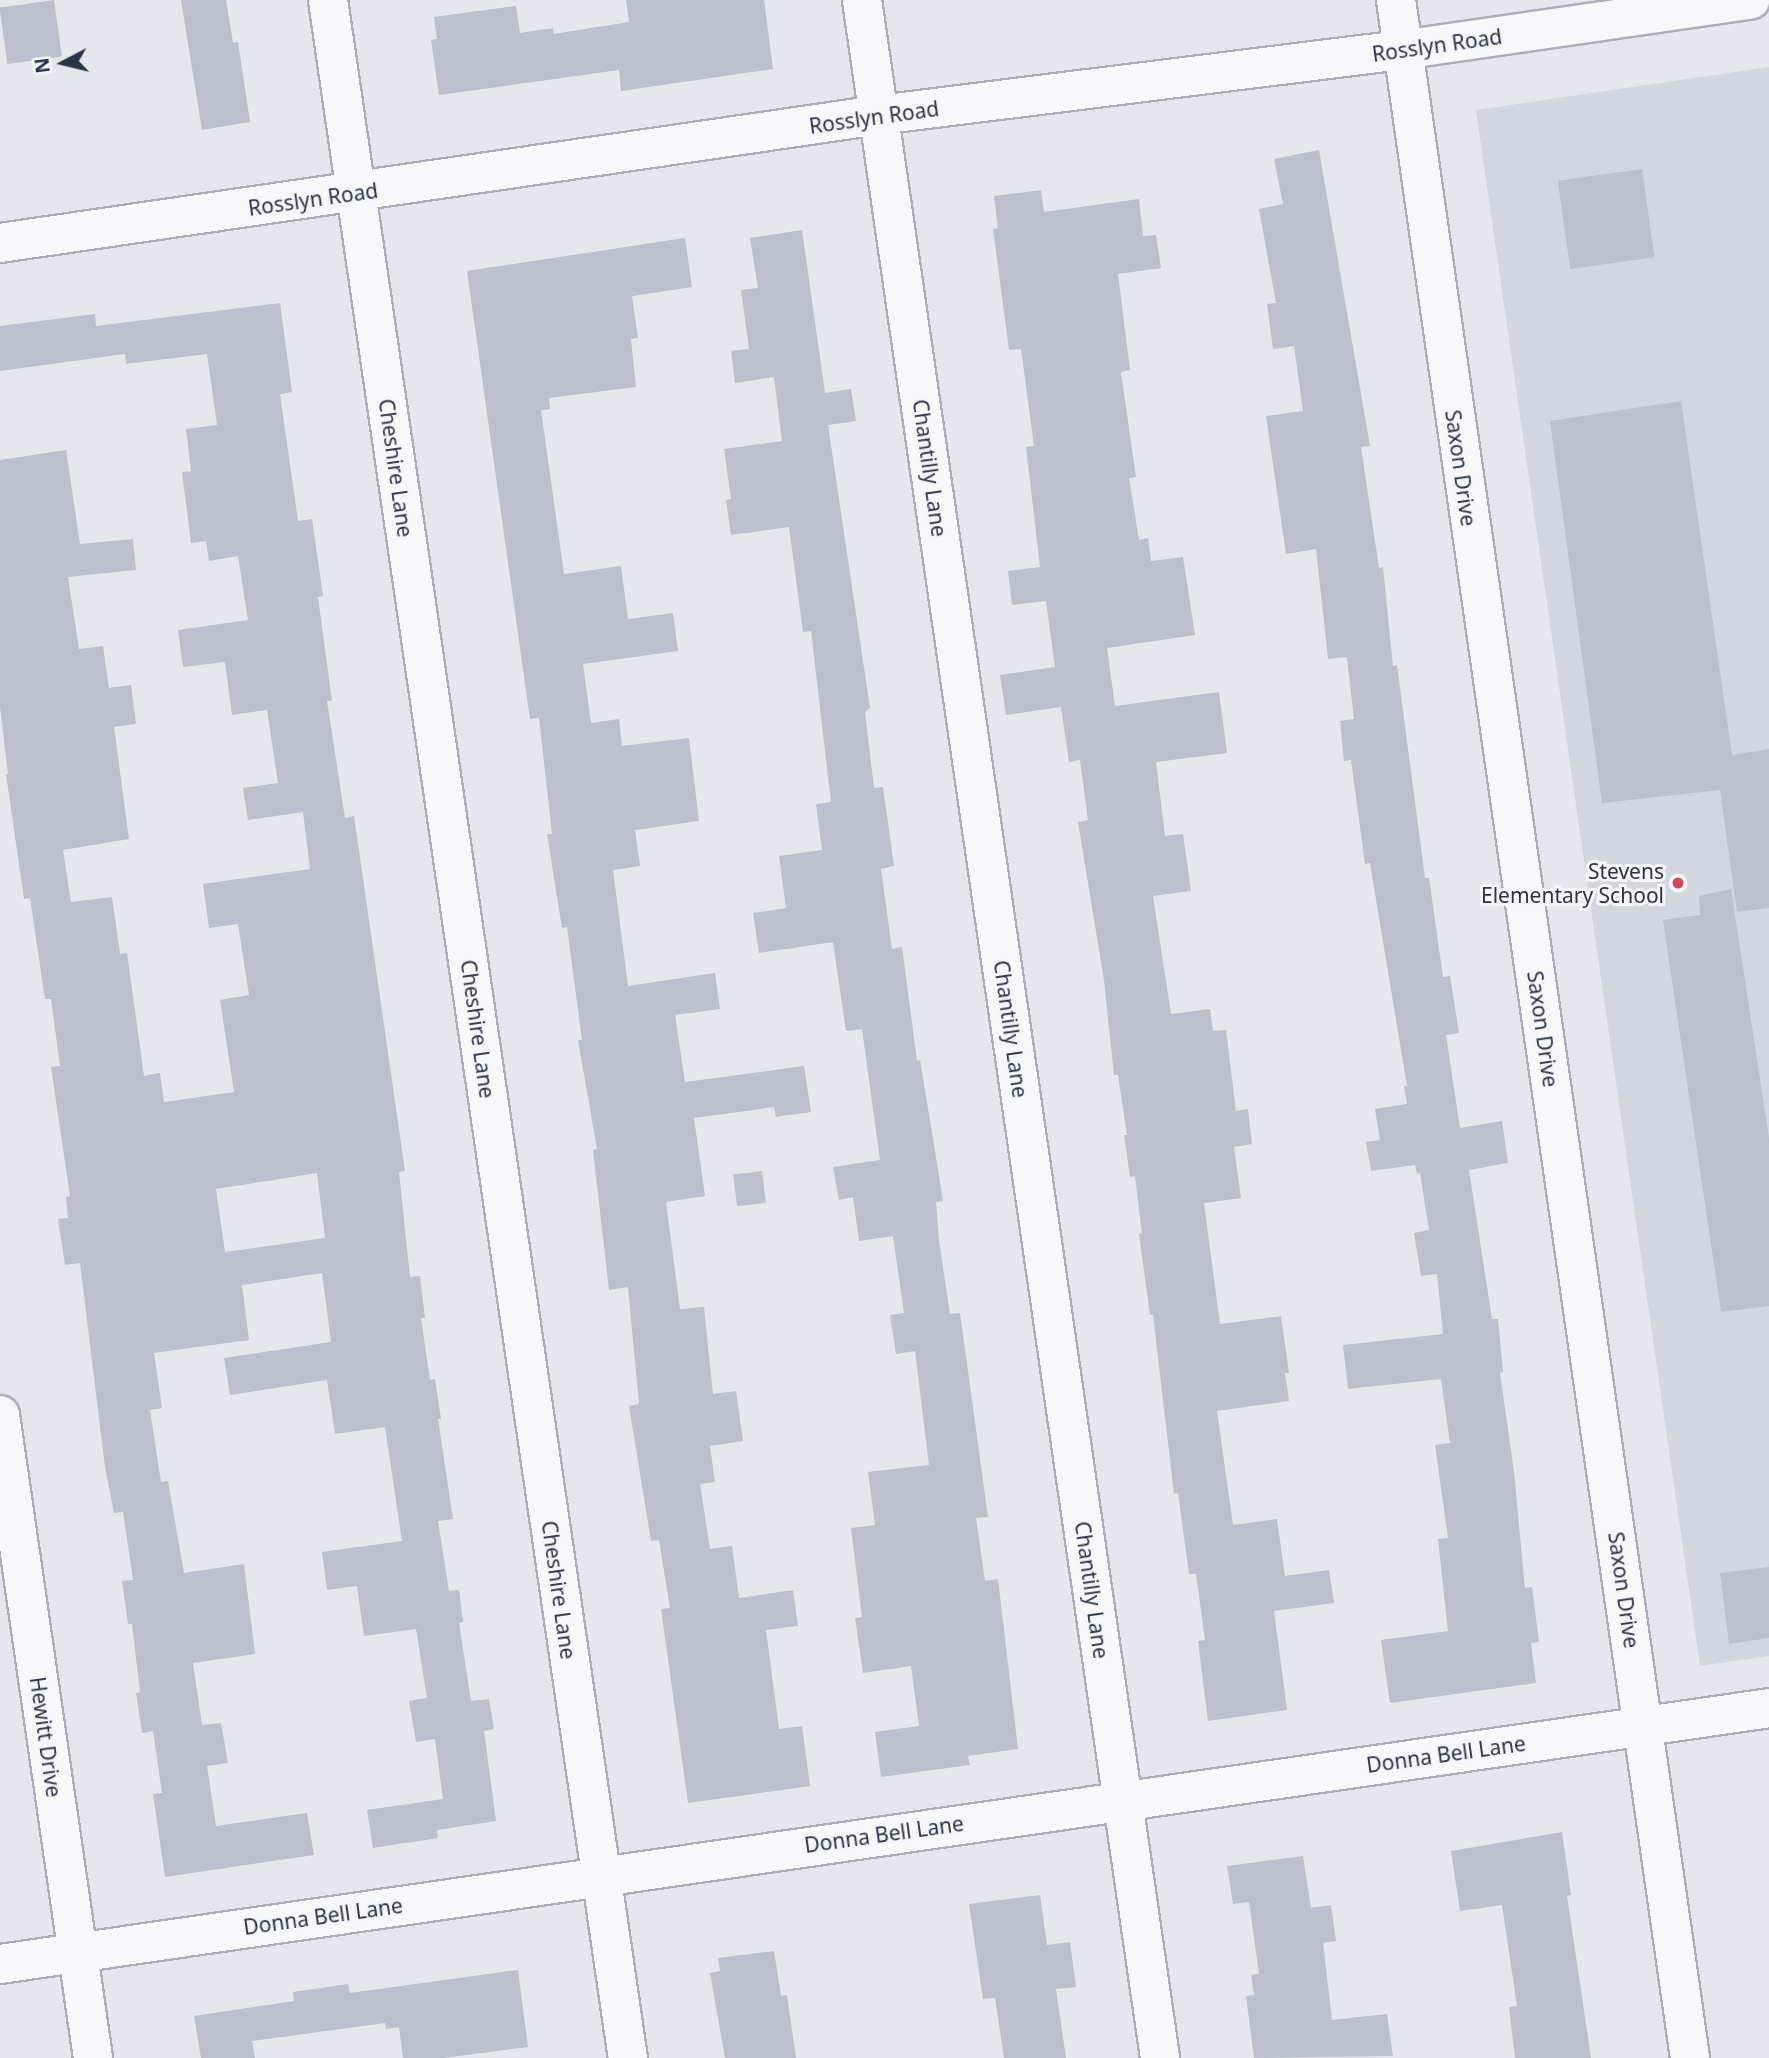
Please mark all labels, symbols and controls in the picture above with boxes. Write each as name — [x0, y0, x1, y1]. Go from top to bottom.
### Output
street label: Rosslyn Road — [1370, 23, 1504, 67]
north arrow — [28, 28, 98, 98]
text: N — [28, 56, 56, 75]
street label: Rosslyn Road — [807, 95, 941, 139]
street label: Rosslyn Road — [246, 177, 380, 221]
street label: Cheshire Lane — [374, 397, 418, 539]
street label: Chantilly Lane — [908, 398, 952, 538]
street label: Saxon Drive — [1440, 408, 1482, 528]
place label: Stevens Elementary School — [1481, 858, 1664, 908]
marker: Stevens Elementary School — [1670, 875, 1686, 891]
street label: Cheshire Lane — [456, 958, 500, 1100]
street label: Chantilly Lane — [989, 959, 1033, 1099]
street label: Saxon Drive — [1522, 969, 1564, 1089]
street label: Cheshire Lane — [537, 1519, 581, 1661]
street label: Chantilly Lane — [1070, 1520, 1114, 1660]
street label: Saxon Drive — [1603, 1530, 1645, 1650]
street label: Hewitt Drive — [25, 1675, 67, 1799]
street label: Donna Bell Lane — [1365, 1730, 1527, 1778]
street label: Donna Bell Lane — [803, 1810, 965, 1858]
street label: Donna Bell Lane — [242, 1892, 404, 1940]

